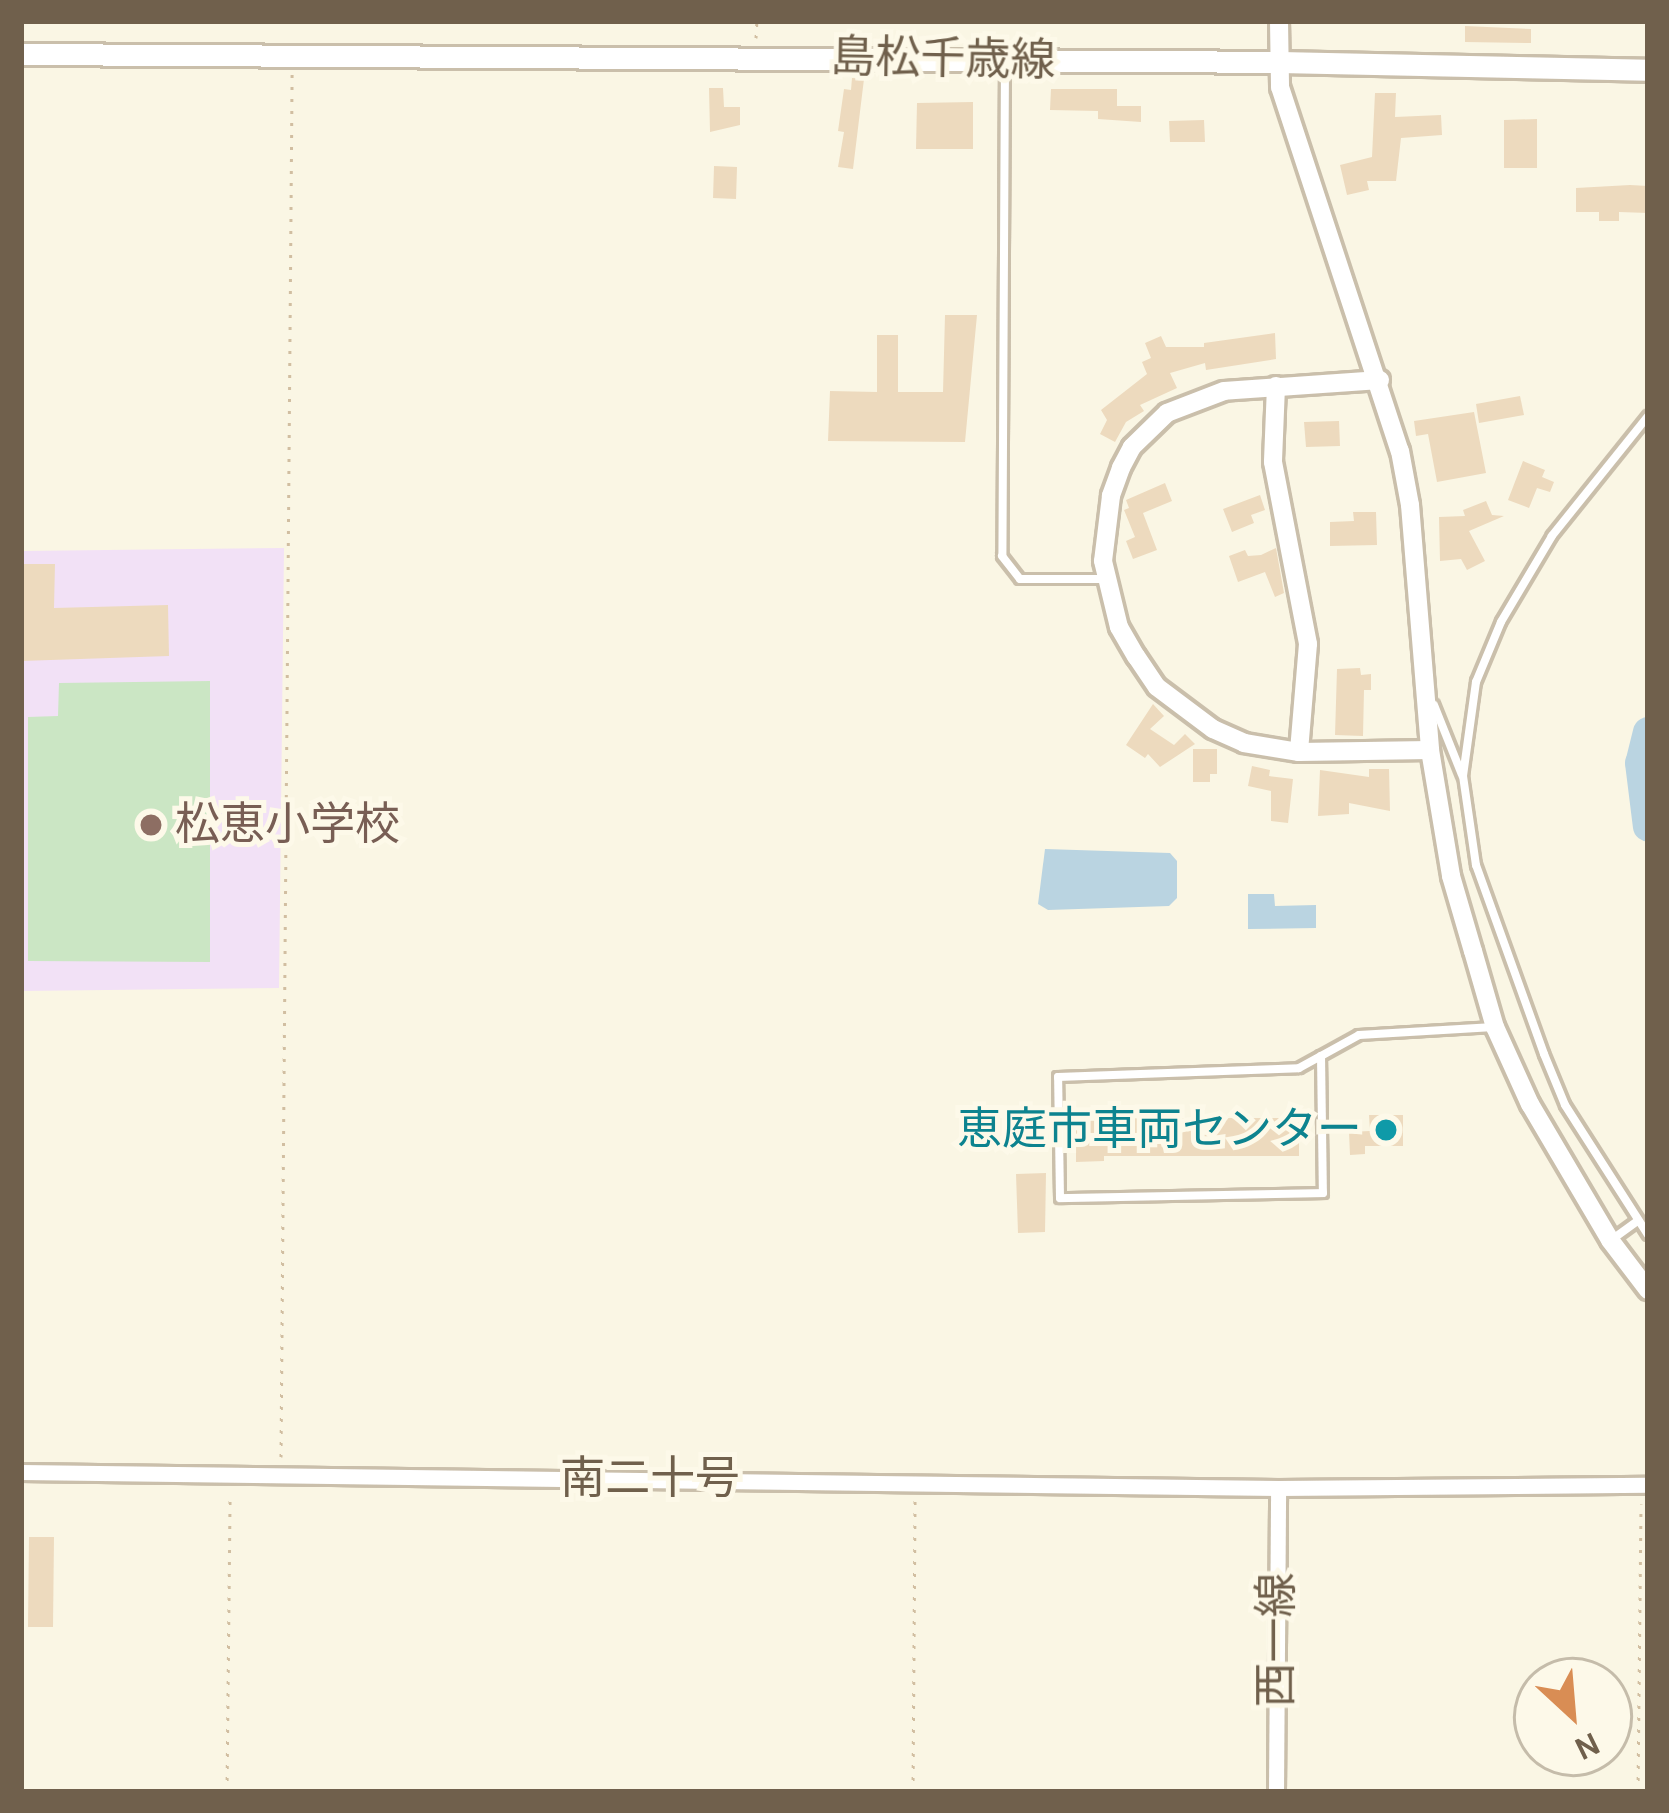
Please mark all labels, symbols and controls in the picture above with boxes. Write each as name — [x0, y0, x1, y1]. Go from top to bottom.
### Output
street label: 島松千歳線 — [830, 30, 1056, 88]
place label: 松恵小学校 — [175, 798, 400, 852]
marker: 松恵小学校 — [138, 812, 164, 838]
place label: 恵庭市車両センター — [957, 1103, 1362, 1157]
marker: 恵庭市車両センター — [1373, 1117, 1399, 1143]
street label: 南二十号 — [560, 1452, 740, 1506]
street label: 西一線 — [1250, 1573, 1304, 1707]
north arrow — [1513, 1657, 1633, 1777]
text: N — [1569, 1724, 1606, 1769]

